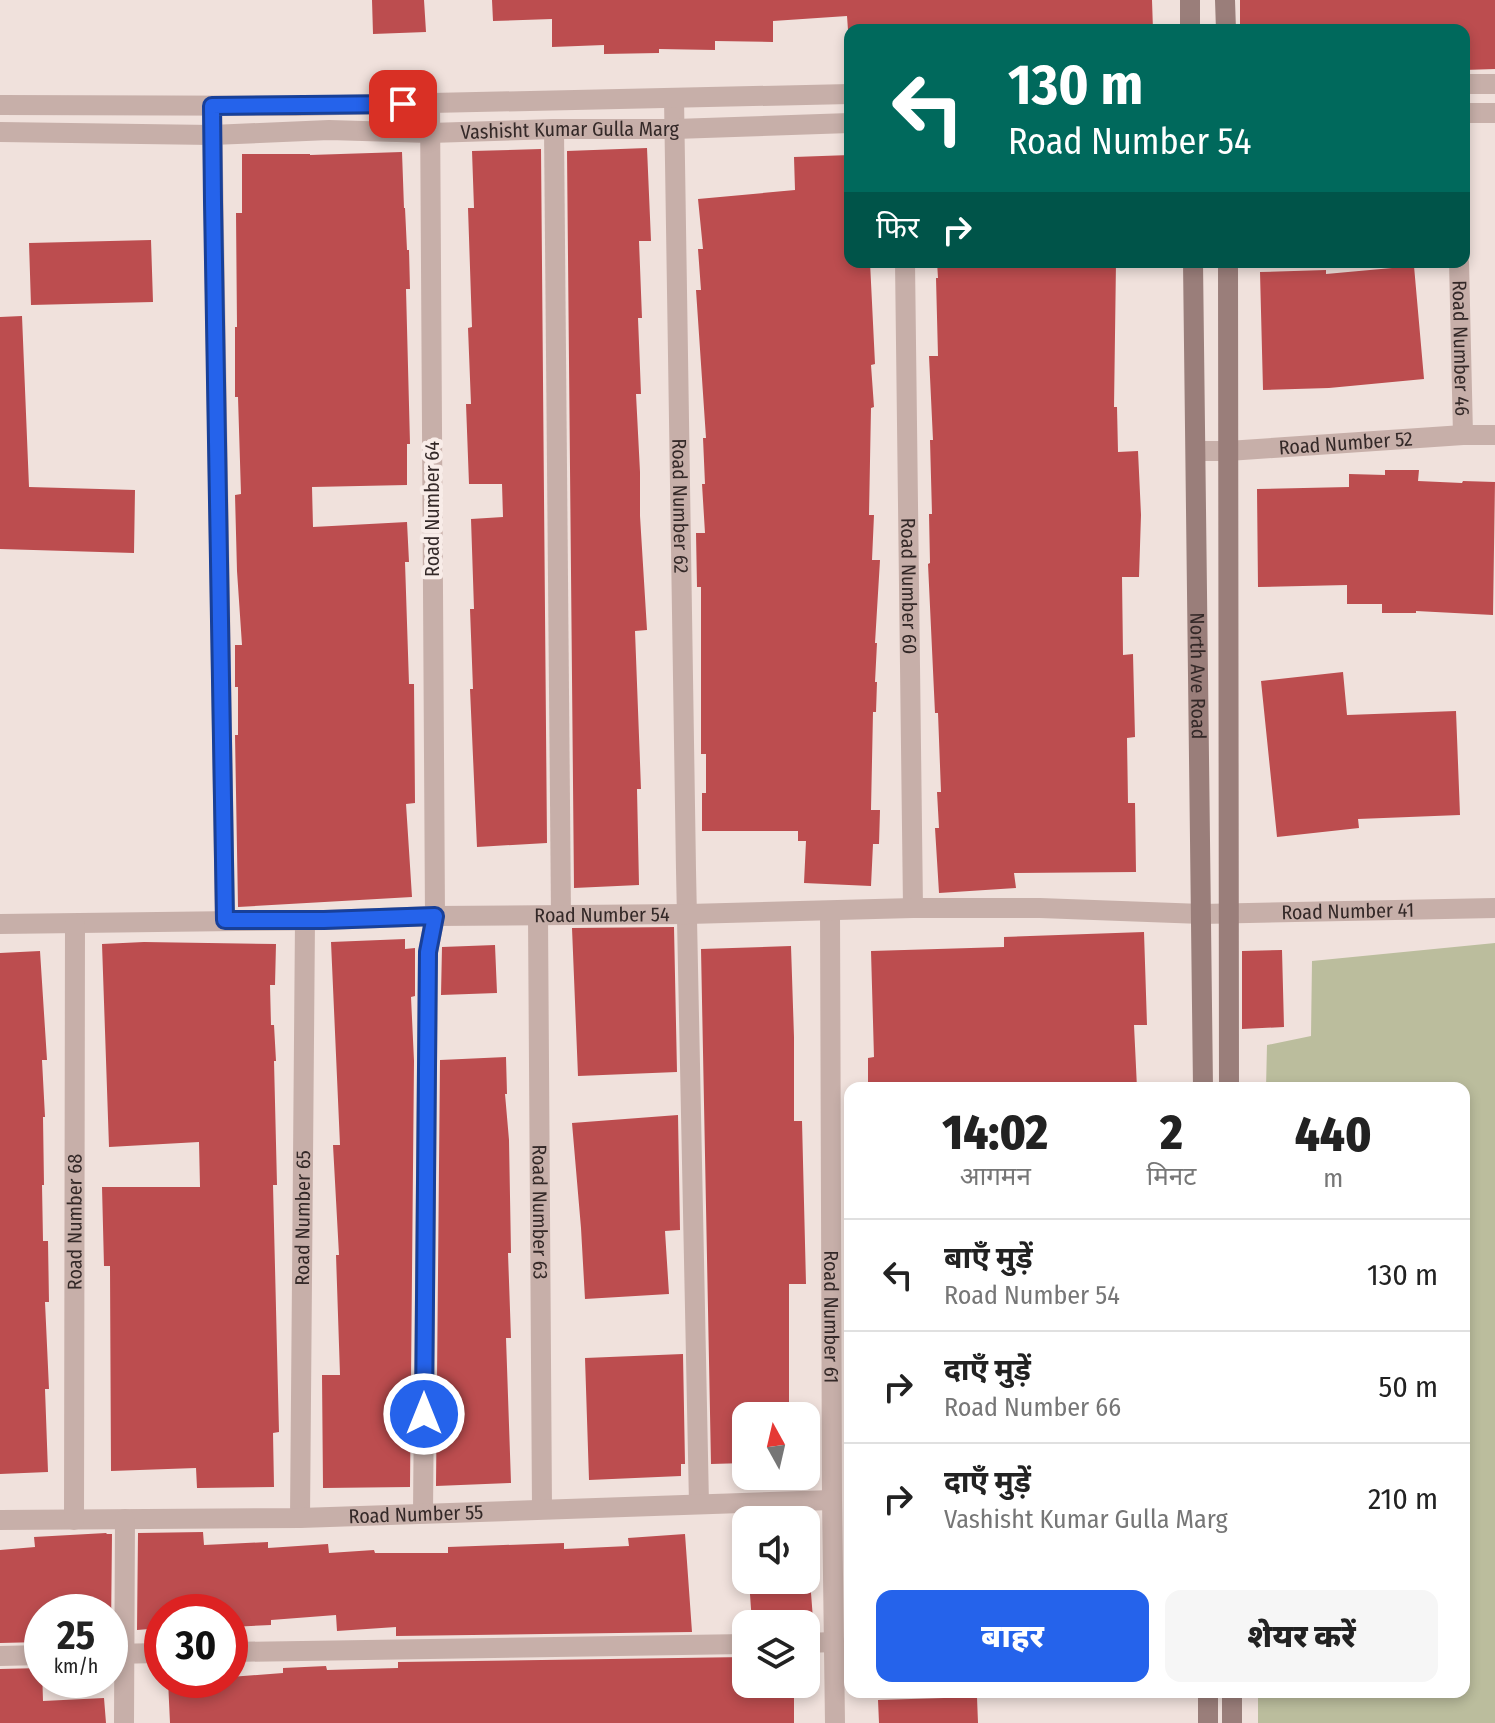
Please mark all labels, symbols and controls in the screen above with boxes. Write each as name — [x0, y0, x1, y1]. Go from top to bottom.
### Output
text: 130 m — [1008, 52, 1143, 119]
icon: left — [876, 56, 980, 160]
pin — [369, 70, 437, 138]
icon: arrive — [381, 82, 425, 126]
street label: Vashisht Kumar Gulla Marg — [460, 117, 680, 144]
text: Road Number 54 — [1008, 120, 1251, 164]
icon: right — [935, 208, 979, 252]
text: फिर — [876, 210, 919, 246]
street label: Road Number 46 — [1447, 280, 1475, 416]
street label: Road Number 52 — [1278, 426, 1414, 460]
street label: Road Number 62 — [667, 438, 693, 574]
street label: Road Number 64 — [420, 441, 444, 577]
street label: Road Number 60 — [896, 517, 922, 655]
street label: North Ave Road — [1185, 612, 1211, 740]
street label: Road Number 41 — [1281, 898, 1414, 924]
street label: Road Number 54 — [534, 902, 670, 927]
text: 14:02 — [942, 1104, 1048, 1162]
text: 2 — [1160, 1104, 1183, 1162]
text: 440 — [1295, 1106, 1372, 1164]
street label: Road Number 63 — [528, 1144, 552, 1280]
street label: Road Number 65 — [290, 1150, 315, 1286]
street label: Road Number 68 — [62, 1154, 87, 1290]
text: आगमन — [960, 1161, 1031, 1192]
text: मिनट — [1147, 1161, 1196, 1192]
text: m — [1323, 1163, 1343, 1194]
text: बाएँ मुड़ें — [944, 1240, 1033, 1276]
street label: Road Number 61 — [819, 1250, 844, 1384]
icon: left — [876, 1253, 920, 1297]
text: 130 m — [1367, 1257, 1438, 1293]
text: Road Number 54 — [944, 1280, 1120, 1311]
text: दाएँ मुड़ें — [944, 1352, 1031, 1388]
icon: right — [876, 1365, 920, 1409]
text: 50 m — [1378, 1369, 1438, 1405]
position arrow — [382, 1372, 466, 1456]
text: Road Number 66 — [944, 1392, 1121, 1423]
north arrow — [732, 1402, 820, 1490]
map controls — [732, 1402, 820, 1698]
text: दाएँ मुड़ें — [944, 1464, 1031, 1500]
icon: right — [876, 1477, 920, 1521]
text: 210 m — [1368, 1481, 1438, 1517]
street label: Road Number 55 — [348, 1500, 484, 1528]
text: Vashisht Kumar Gulla Marg — [944, 1504, 1228, 1535]
button: sound — [732, 1506, 820, 1594]
button: बाहर — [876, 1590, 1149, 1682]
button: शेयर करें — [1165, 1590, 1438, 1682]
speed limit sign: 30 — [144, 1594, 248, 1698]
button: layers — [732, 1610, 820, 1698]
text: 25 — [57, 1612, 95, 1660]
text: km/h — [54, 1654, 98, 1678]

